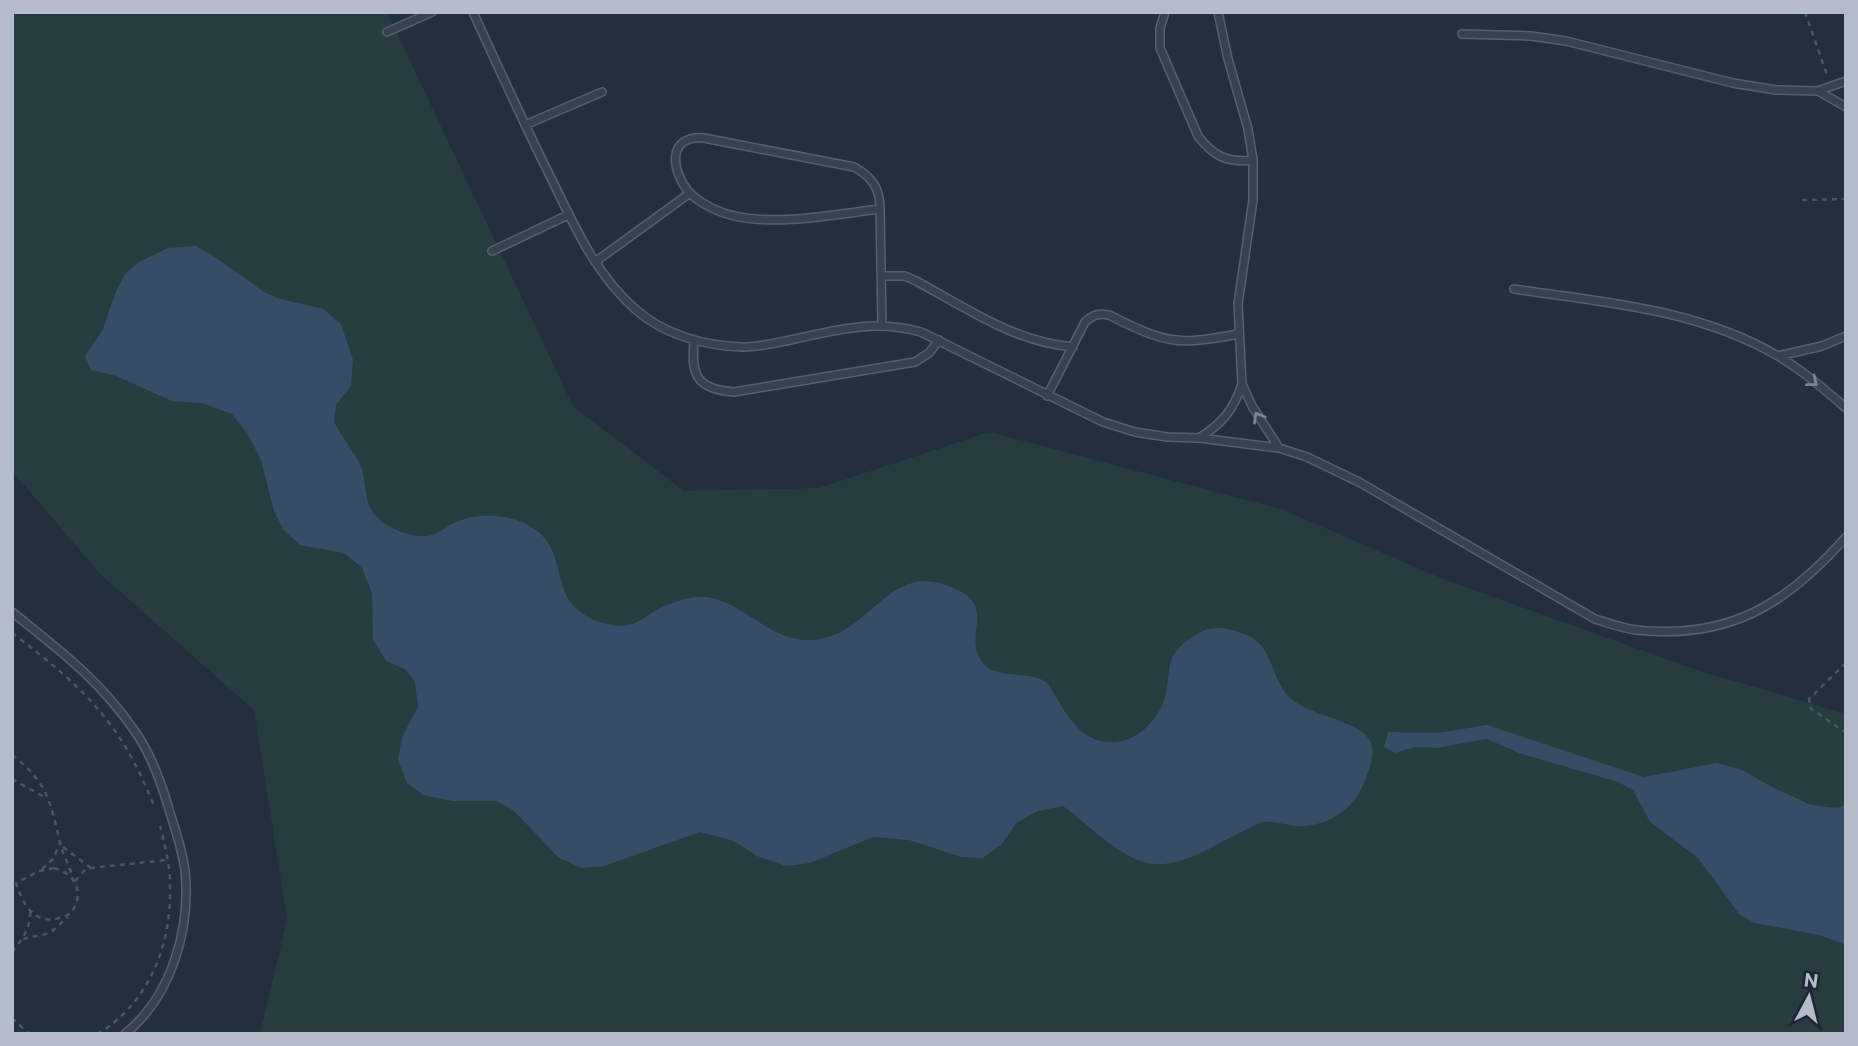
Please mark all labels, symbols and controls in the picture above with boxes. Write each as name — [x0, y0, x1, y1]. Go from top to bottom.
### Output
one-way arrow — [1805, 373, 1817, 386]
one-way arrow — [1253, 411, 1266, 424]
north arrow — [1774, 962, 1844, 1032]
text: N — [1803, 967, 1820, 992]

